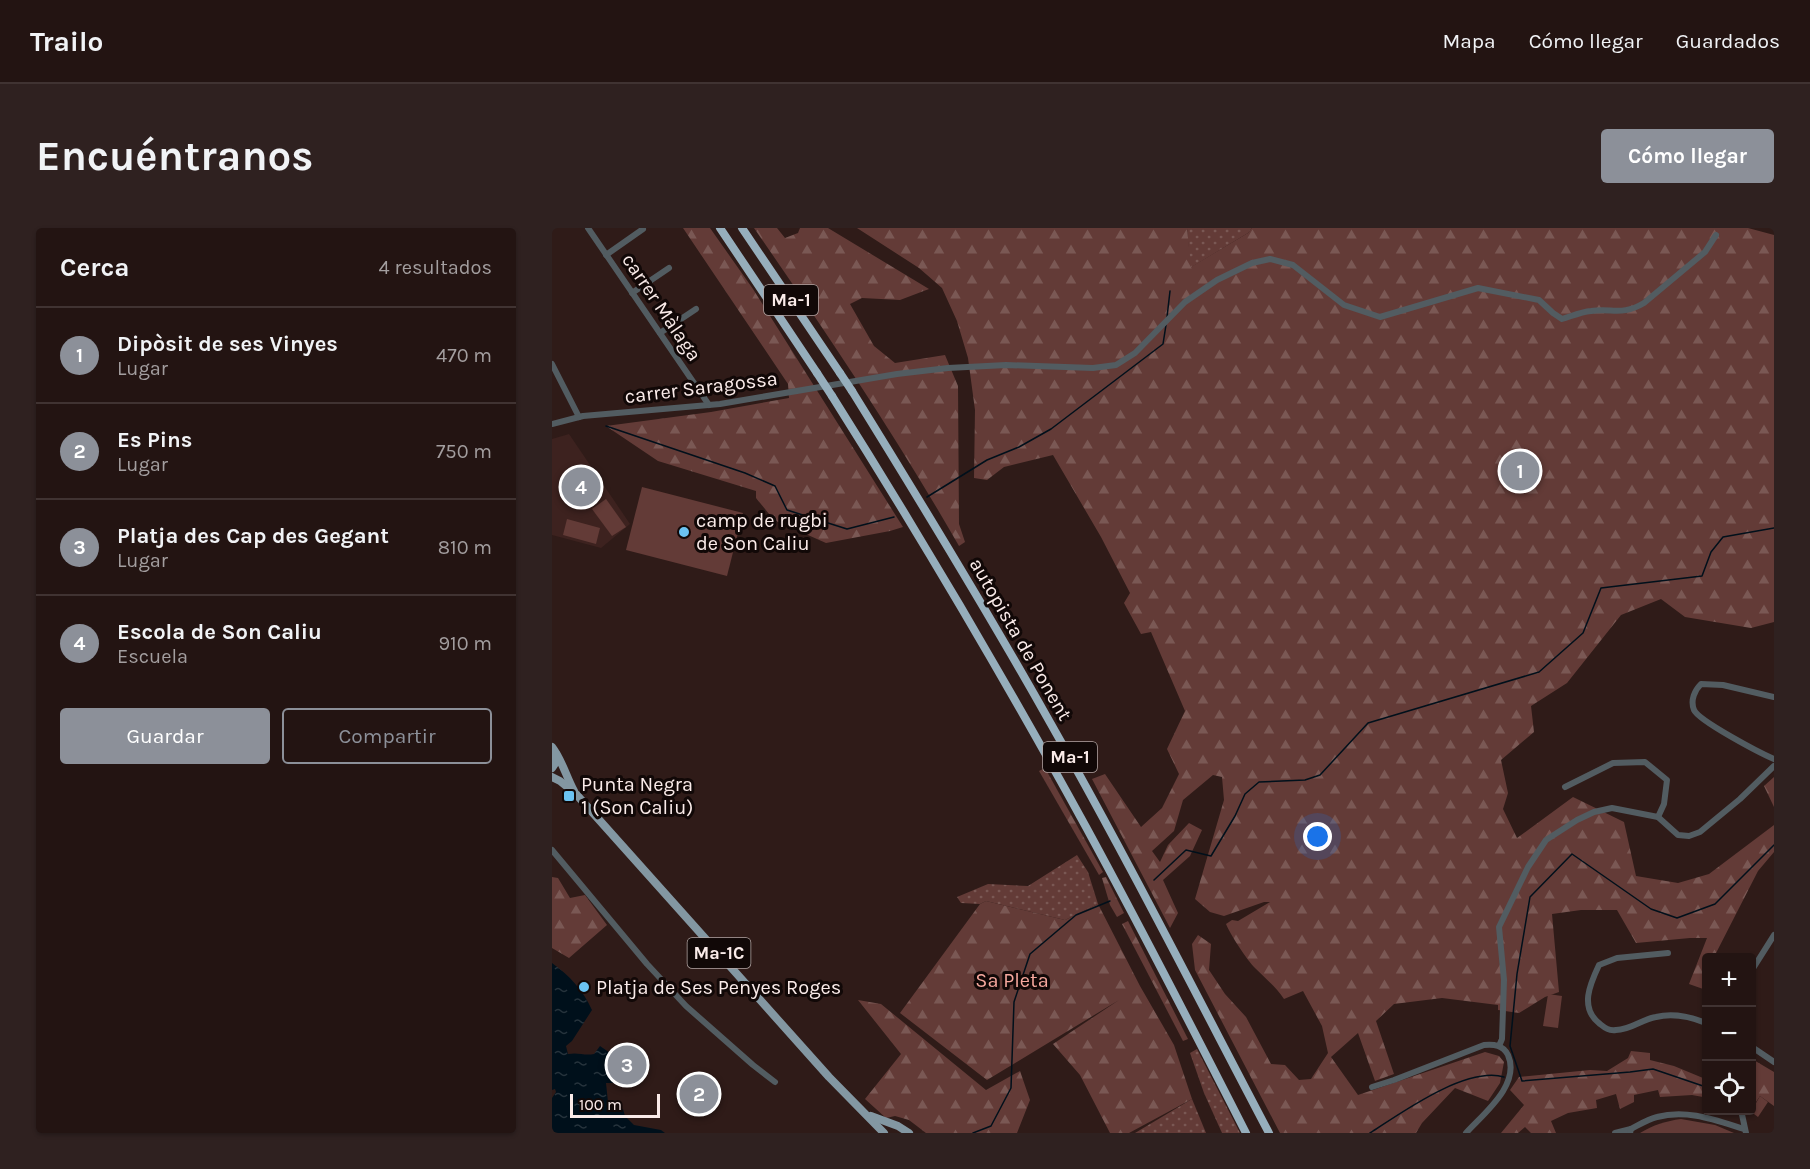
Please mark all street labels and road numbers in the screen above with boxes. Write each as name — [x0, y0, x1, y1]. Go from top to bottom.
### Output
street label: carrer Màlaga — [617, 249, 706, 365]
road number: Ma-1 — [764, 285, 818, 315]
street label: carrer Saragossa — [623, 367, 779, 408]
street label: autopista de Ponent — [965, 554, 1077, 725]
road number: Ma-1 — [1043, 742, 1097, 772]
road number: Ma-1C — [688, 938, 750, 968]

